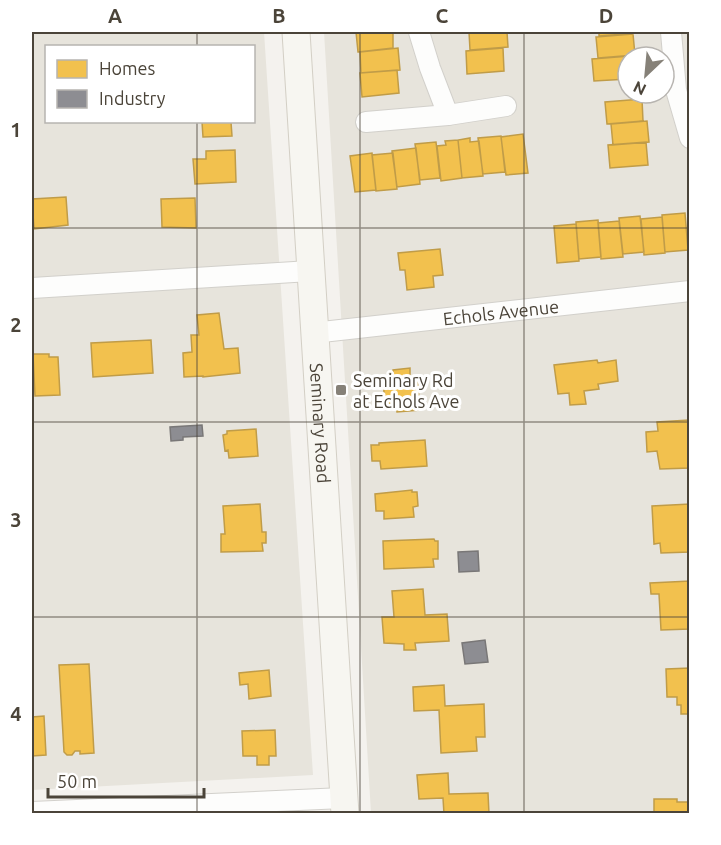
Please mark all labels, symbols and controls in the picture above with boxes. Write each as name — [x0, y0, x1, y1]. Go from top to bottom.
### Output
text: A — [108, 4, 122, 27]
text: B — [272, 4, 286, 27]
text: C — [436, 4, 449, 27]
text: D — [599, 4, 613, 27]
legend — [45, 45, 255, 123]
north arrow — [616, 45, 676, 105]
text: Homes — [99, 58, 156, 78]
text: N — [630, 78, 649, 99]
text: Industry — [99, 88, 166, 108]
text: 1 — [10, 118, 22, 141]
street label: Echols Avenue — [442, 296, 560, 328]
text: 2 — [10, 313, 22, 336]
street label: Seminary Road — [307, 363, 334, 484]
place label: Seminary Rd at Echols Ave — [353, 370, 460, 411]
marker: Seminary Rd at Echols Ave — [334, 383, 348, 397]
text: 3 — [10, 508, 22, 531]
text: 4 — [10, 702, 22, 725]
scale bar — [48, 761, 204, 799]
text: 50 m — [57, 771, 97, 791]

